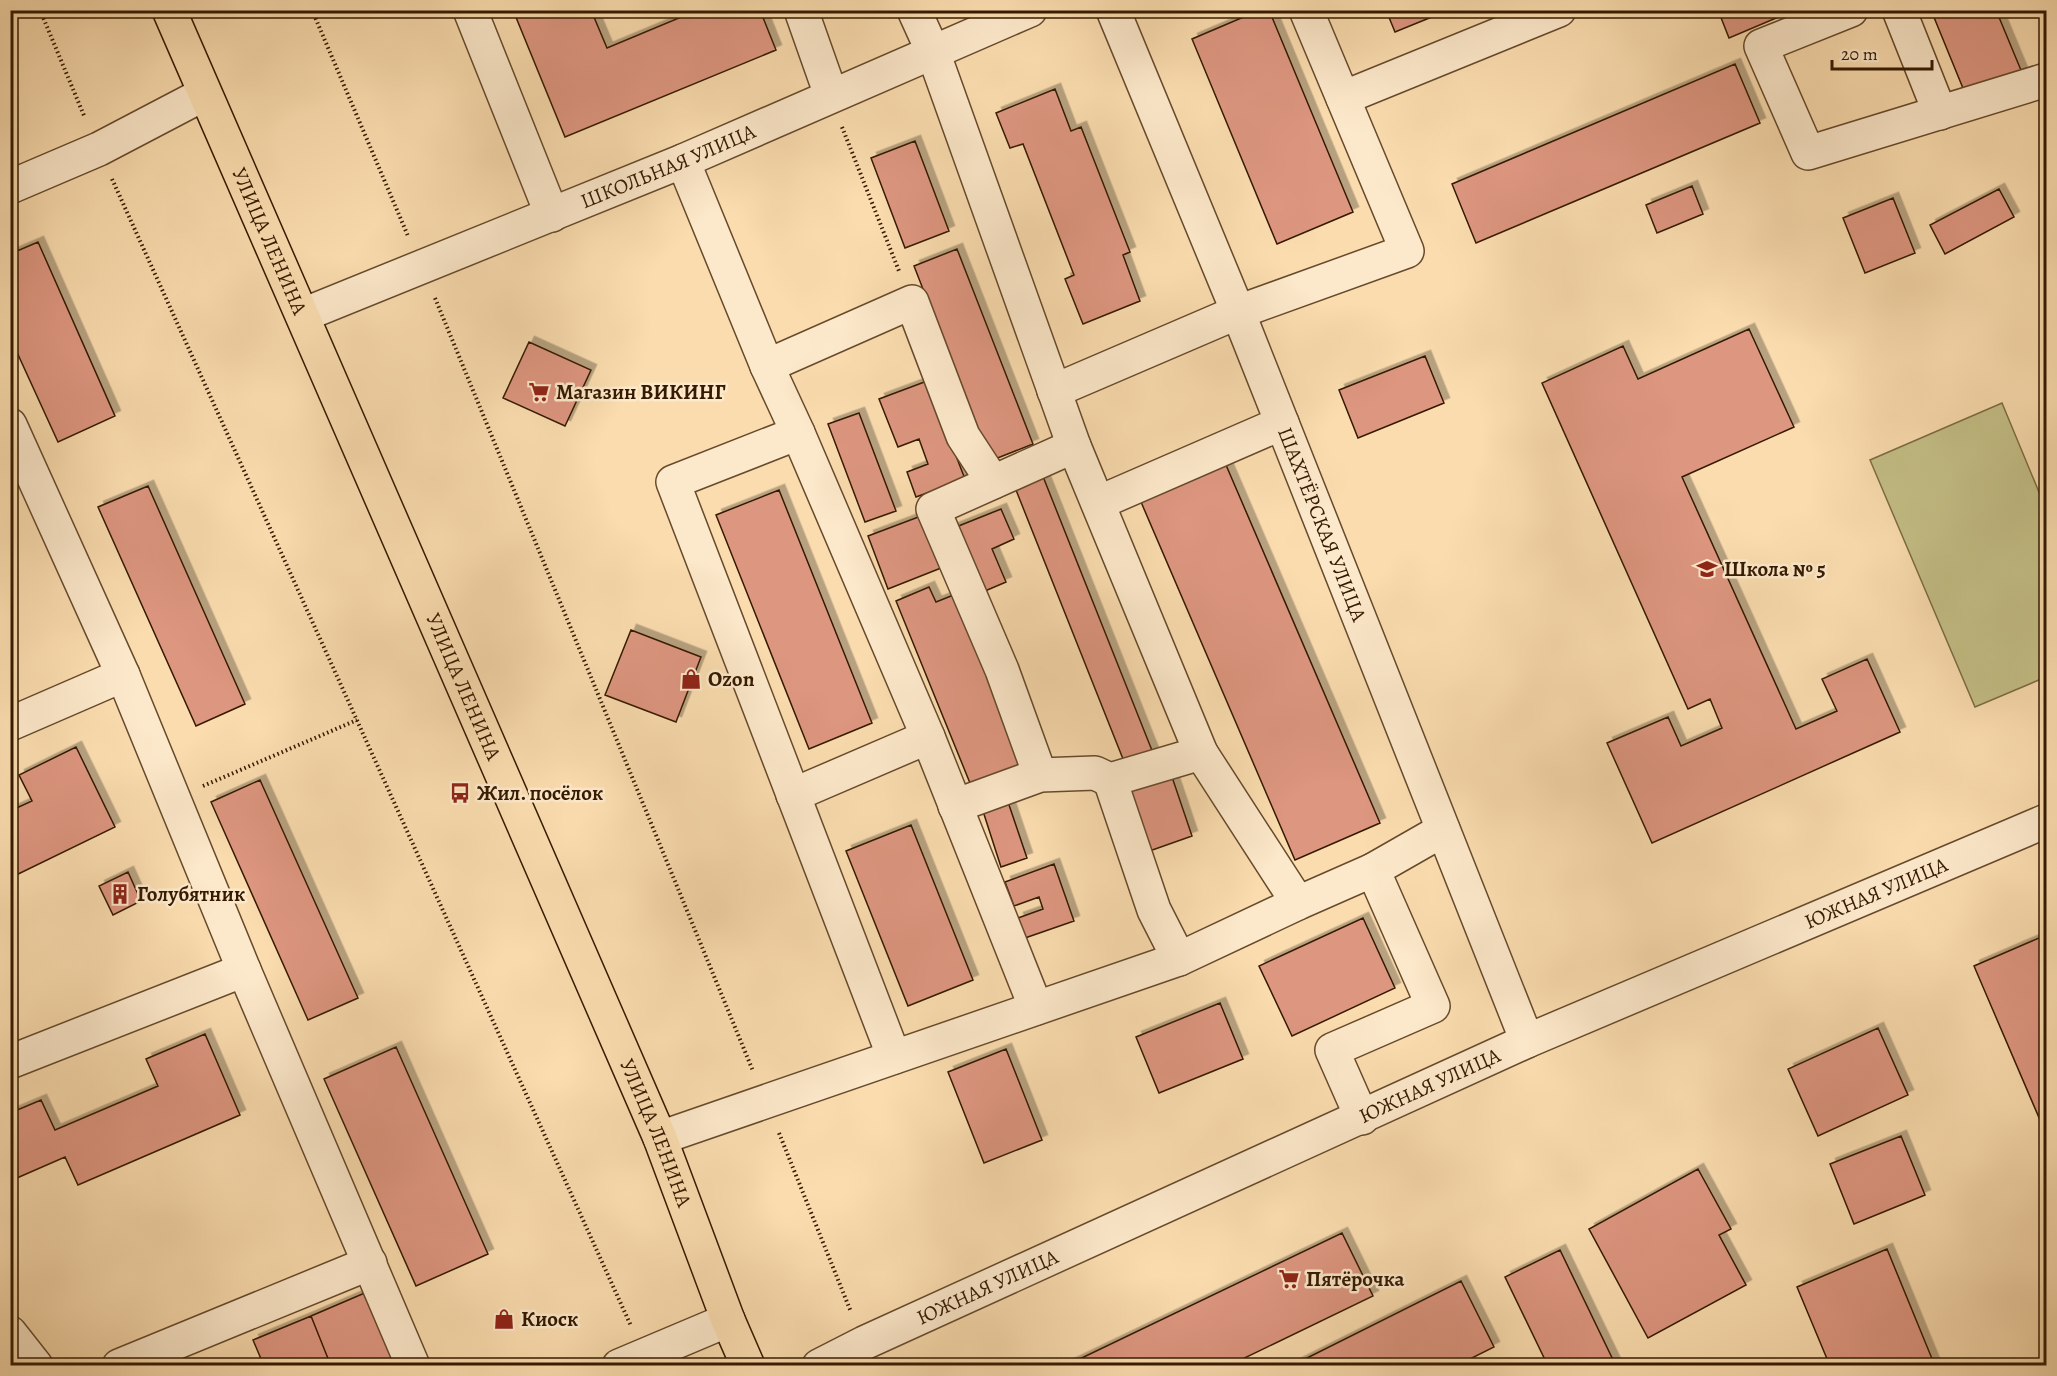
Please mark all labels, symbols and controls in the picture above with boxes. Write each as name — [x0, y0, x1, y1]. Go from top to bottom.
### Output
scale bar — [1832, 33, 1932, 71]
text: 20 m — [1841, 42, 1878, 66]
street label: ШКОЛЬНАЯ УЛИЦА — [576, 117, 761, 215]
street label: УЛИЦА ЛЕНИНА — [225, 163, 314, 320]
place label: Магазин ВИКИНГ — [556, 378, 726, 406]
supermarket icon: Магазин ВИКИНГ — [527, 380, 551, 404]
street label: ШАХТЁРСКАЯ УЛИЦА — [1271, 423, 1373, 626]
place label: Школа № 5 — [1724, 555, 1826, 583]
school or university icon: Школа № 5 — [1695, 557, 1719, 581]
street label: УЛИЦА ЛЕНИНА — [419, 609, 508, 765]
place label: Ozon — [708, 665, 755, 693]
shop icon: Ozon — [679, 667, 703, 691]
place label: Жил. посёлок — [477, 779, 603, 807]
bus stop icon: Жил. посёлок — [448, 781, 472, 805]
street label: ЮЖНАЯ УЛИЦА — [1800, 850, 1952, 936]
place label: Голубятник — [137, 880, 245, 908]
building icon: Голубятник — [108, 882, 132, 906]
street label: ЮЖНАЯ УЛИЦА — [1354, 1041, 1506, 1130]
street label: УЛИЦА ЛЕНИНА — [613, 1054, 699, 1212]
street label: ЮЖНАЯ УЛИЦА — [912, 1242, 1063, 1331]
place label: Пятёрочка — [1306, 1265, 1405, 1293]
supermarket icon: Пятёрочка — [1277, 1267, 1301, 1291]
place label: Киоск — [521, 1305, 578, 1333]
shop icon: Киоск — [492, 1307, 516, 1331]

